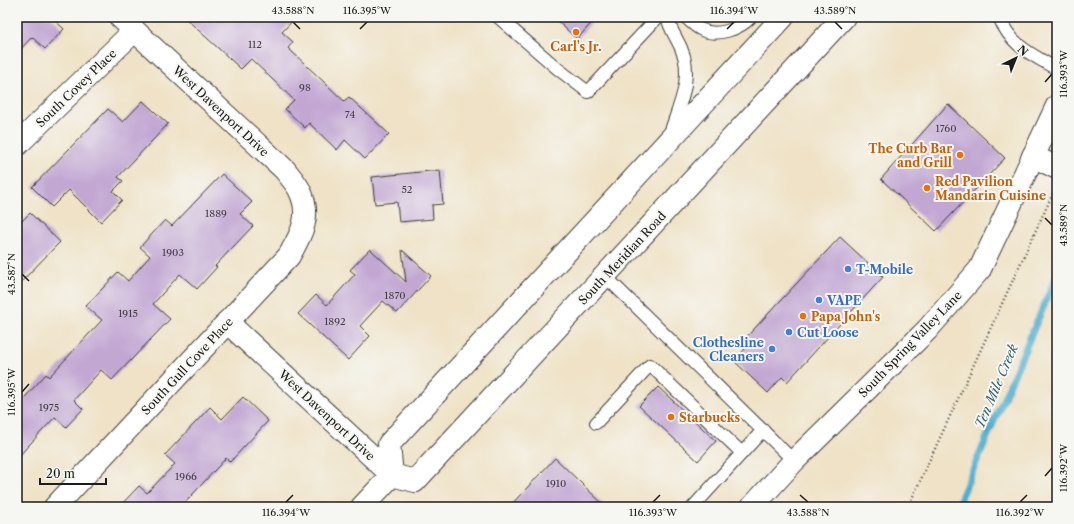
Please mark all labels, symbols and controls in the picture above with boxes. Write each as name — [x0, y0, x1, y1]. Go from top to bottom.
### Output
text: 43.588°N — [272, 4, 314, 17]
text: 116.395°W — [343, 4, 392, 17]
text: 116.394°W — [710, 4, 759, 17]
text: 43.589°N — [814, 4, 856, 17]
marker: Carl's Jr. — [571, 27, 581, 37]
house number: 112 — [248, 38, 262, 51]
north arrow — [996, 38, 1036, 78]
place label: Carl's Jr. — [550, 39, 602, 54]
text: N — [1015, 42, 1031, 59]
street label: South Covey Place — [33, 46, 120, 130]
text: 116.393°W — [1057, 49, 1070, 98]
street label: West Davenport Drive — [169, 62, 272, 160]
house number: 98 — [299, 81, 311, 94]
house number: 74 — [345, 108, 355, 121]
house number: 1760 — [935, 122, 957, 135]
place label: The Curb Bar and Grill — [868, 141, 952, 170]
marker: The Curb Bar and Grill — [955, 150, 965, 160]
place label: Red Pavilion Mandarin Cuisine — [935, 174, 1046, 203]
house number: 52 — [401, 183, 413, 196]
marker: Red Pavilion Mandarin Cuisine — [922, 183, 932, 193]
text: 43.589°N — [1057, 204, 1070, 246]
house number: 1889 — [205, 207, 227, 220]
street label: South Meridian Road — [575, 208, 670, 308]
house number: 1903 — [162, 246, 184, 259]
text: 43.587°N — [5, 253, 18, 295]
place label: T-Mobile — [856, 262, 913, 277]
marker: T-Mobile — [843, 264, 853, 274]
street label: South Spring Valley Lane — [855, 287, 965, 400]
house number: 1870 — [384, 289, 406, 302]
place label: VAPE — [826, 293, 862, 308]
marker: VAPE — [814, 295, 824, 305]
house number: 1915 — [118, 307, 138, 320]
place label: Papa John's — [811, 309, 881, 324]
marker: Papa John's — [798, 311, 808, 321]
street label: South Gull Cove Place — [138, 314, 236, 418]
house number: 1892 — [324, 315, 346, 328]
place label: Cut Loose — [797, 325, 859, 340]
marker: Cut Loose — [784, 327, 794, 337]
place label: Clothesline Cleaners — [693, 335, 764, 364]
water label: Ten Mile Creek — [971, 341, 1021, 430]
marker: Clothesline Cleaners — [767, 344, 777, 354]
street label: West Davenport Drive — [275, 366, 378, 464]
text: 116.395°W — [5, 367, 18, 416]
house number: 1975 — [39, 401, 59, 414]
place label: Starbucks — [679, 410, 741, 425]
marker: Starbucks — [666, 412, 676, 422]
text: 116.392°W — [1057, 443, 1070, 492]
scale bar — [40, 460, 106, 486]
text: 20 m — [46, 466, 75, 481]
house number: 1966 — [175, 470, 197, 483]
house number: 1910 — [546, 477, 566, 490]
text: 116.394°W — [262, 506, 311, 519]
text: 116.393°W — [629, 506, 678, 519]
text: 43.588°N — [787, 506, 829, 519]
text: 116.392°W — [996, 506, 1045, 519]

